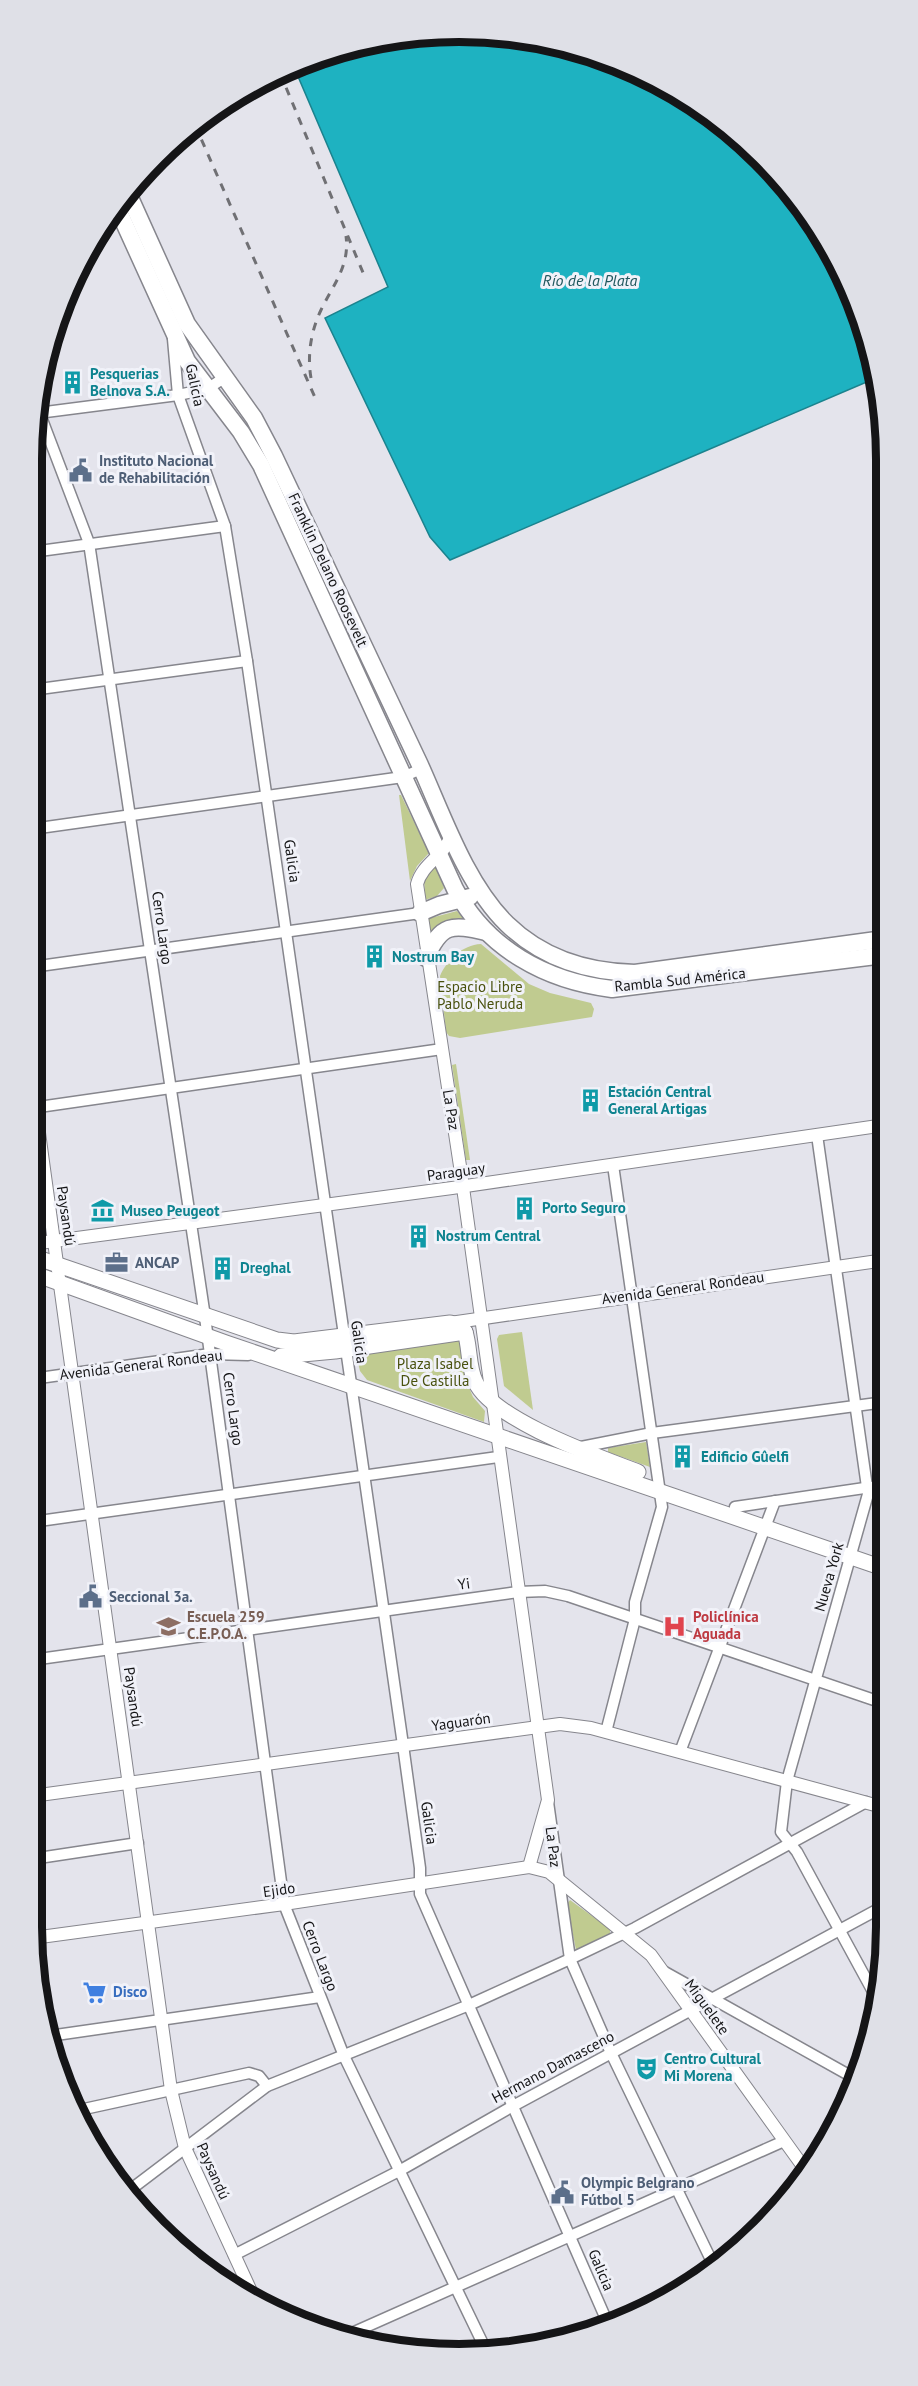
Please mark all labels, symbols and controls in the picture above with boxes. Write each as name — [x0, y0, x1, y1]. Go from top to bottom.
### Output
water label: Río de la Plata — [543, 270, 638, 290]
street label: Galicia — [182, 362, 209, 408]
place label: Pesquerias Belnova S.A. — [90, 364, 170, 400]
building icon: Pesquerias Belnova S.A. — [59, 370, 85, 396]
place label: Instituto Nacional de Rehabilitación — [99, 451, 214, 487]
public building icon: Instituto Nacional de Rehabilitación — [68, 457, 94, 483]
street label: Franklin Delano Roosevelt — [284, 490, 373, 650]
street label: Galicia — [280, 838, 305, 884]
street label: Cerro Largo — [148, 890, 177, 966]
building icon: Nostrum Bay — [361, 944, 387, 970]
place label: Nostrum Bay — [392, 947, 475, 966]
street label: Rambla Sud América — [613, 963, 747, 996]
park label: Espacio Libre Pablo Neruda — [437, 977, 523, 1013]
place label: Estación Central General Artigas — [608, 1082, 712, 1118]
street label: La Paz — [439, 1088, 464, 1132]
building icon: Estación Central General Artigas — [577, 1088, 603, 1114]
street label: Paraguay — [426, 1158, 486, 1185]
street label: Paysandú — [53, 1185, 80, 1247]
building icon: Porto Seguro — [511, 1195, 537, 1221]
museum icon: Museo Peugeot — [90, 1198, 116, 1224]
place label: Porto Seguro — [542, 1198, 626, 1217]
place label: Museo Peugeot — [121, 1201, 220, 1220]
building icon: Nostrum Central — [405, 1223, 431, 1249]
place label: Nostrum Central — [436, 1226, 541, 1245]
office icon: ANCAP — [104, 1250, 130, 1276]
place label: ANCAP — [135, 1253, 180, 1272]
building icon: Dreghal — [209, 1255, 235, 1281]
place label: Dreghal — [240, 1258, 291, 1277]
street label: Avenida General Rondeau — [600, 1267, 765, 1308]
street label: Galicia — [347, 1319, 372, 1365]
street label: Avenida General Rondeau — [58, 1345, 223, 1384]
park label: Plaza Isabel De Castilla — [397, 1354, 474, 1390]
street label: Cerro Largo — [219, 1371, 248, 1447]
building icon: Edificio Gûelfi — [670, 1444, 696, 1470]
place label: Edificio Gûelfi — [701, 1447, 789, 1466]
street label: Nueva York — [810, 1539, 848, 1614]
street label: Yi — [456, 1573, 471, 1594]
public building icon: Seccional 3a. — [78, 1584, 104, 1610]
place label: Seccional 3a. — [109, 1587, 193, 1606]
place label: Escuela 259 C.E.P.O.A. — [187, 1607, 265, 1643]
place label: Policlínica Aguada — [693, 1607, 759, 1643]
school or university icon: Escuela 259 C.E.P.O.A. — [156, 1613, 182, 1639]
hospital icon: Policlínica Aguada — [662, 1613, 688, 1639]
street label: Paysandú — [120, 1666, 147, 1728]
street label: Yaguarón — [430, 1708, 492, 1735]
street label: Galicia — [417, 1800, 442, 1846]
street label: La Paz — [542, 1825, 565, 1868]
street label: Ejido — [262, 1878, 296, 1901]
street label: Cerro Largo — [298, 1918, 343, 1994]
street label: Miguelete — [681, 1975, 734, 2038]
supermarket icon: Disco — [82, 1979, 108, 2005]
place label: Disco — [113, 1982, 147, 2001]
street label: Hermano Damasceno — [488, 2026, 617, 2107]
place label: Centro Cultural Mi Morena — [664, 2049, 762, 2085]
theatre icon: Centro Cultural Mi Morena — [633, 2055, 659, 2081]
street label: Paysandú — [192, 2139, 234, 2202]
place label: Olympic Belgrano Fútbol 5 — [581, 2173, 695, 2209]
public building icon: Olympic Belgrano Fútbol 5 — [550, 2179, 576, 2205]
street label: Galicia — [584, 2246, 619, 2293]

